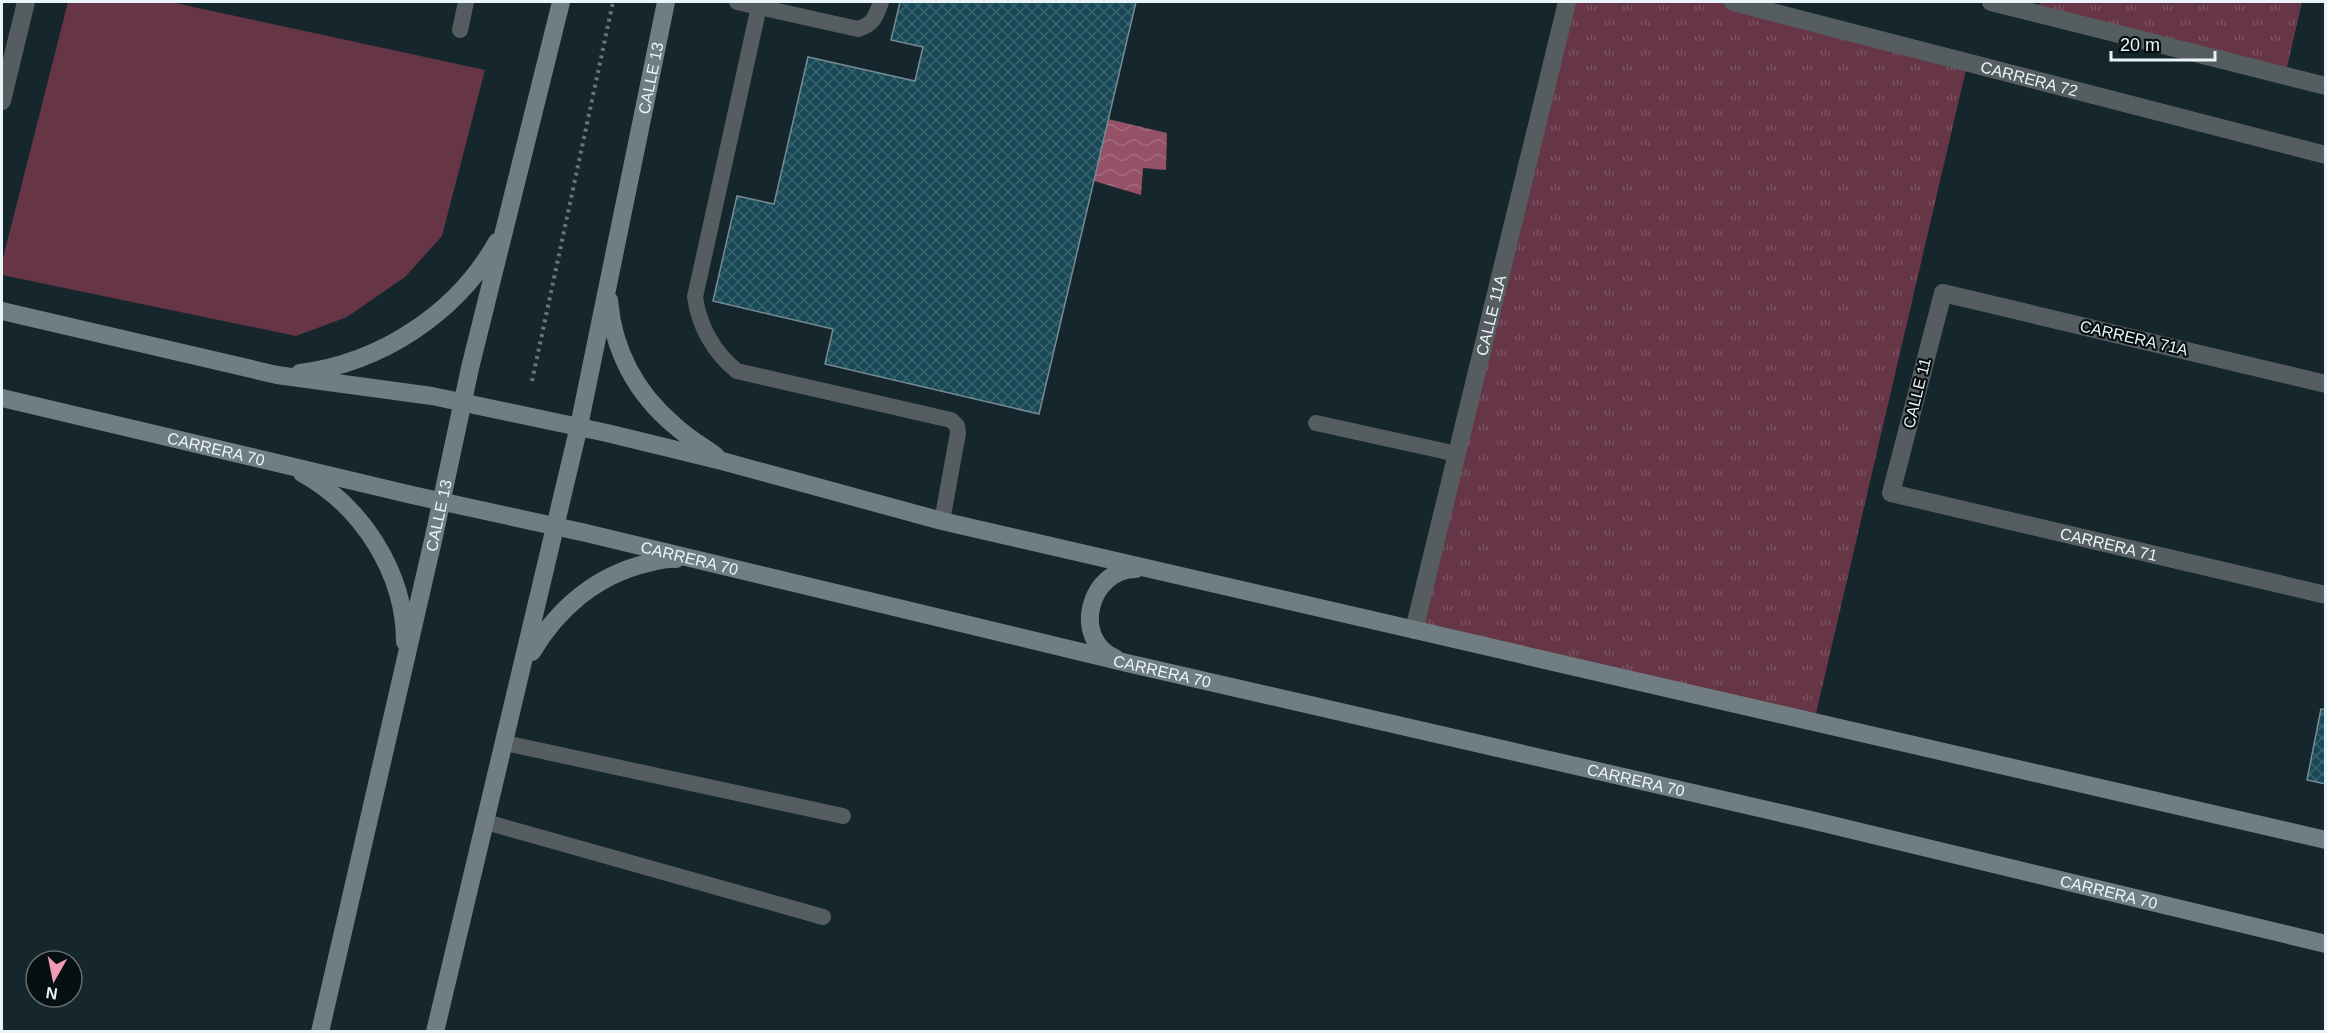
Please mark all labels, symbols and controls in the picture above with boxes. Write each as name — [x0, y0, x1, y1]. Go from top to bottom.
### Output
scale bar — [2111, 24, 2214, 62]
text: 20 m — [2120, 35, 2160, 55]
street label: CALLE 13 — [635, 41, 666, 116]
street label: CARRERA 72 — [1979, 58, 2080, 99]
street label: CALLE 11A — [1473, 273, 1509, 357]
street label: CARRERA 71A — [2078, 317, 2190, 359]
street label: CALLE 11 — [1900, 356, 1934, 430]
street label: CARRERA 70 — [166, 429, 267, 468]
street label: CALLE 13 — [422, 478, 454, 553]
street label: CARRERA 71 — [2058, 524, 2159, 564]
street label: CARRERA 70 — [639, 538, 740, 578]
street label: CARRERA 70 — [1112, 652, 1213, 691]
street label: CARRERA 70 — [1585, 760, 1687, 799]
street label: CARRERA 70 — [2058, 872, 2159, 912]
north arrow — [24, 949, 84, 1009]
text: N — [45, 984, 59, 1003]

